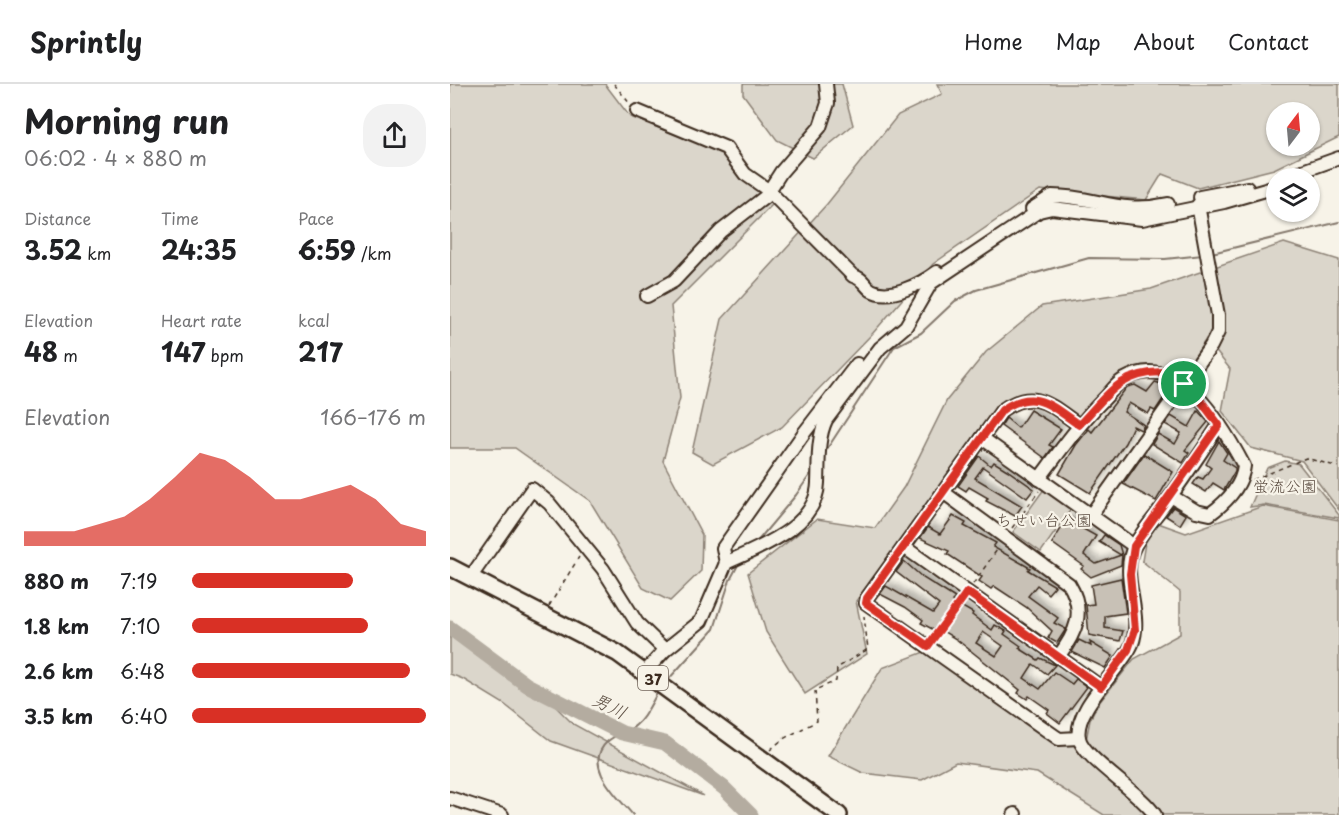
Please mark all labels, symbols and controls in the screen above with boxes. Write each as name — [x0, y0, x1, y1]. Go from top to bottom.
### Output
text: Sprintly — [30, 20, 142, 63]
text: Home — [964, 25, 1023, 57]
text: Map — [1056, 25, 1101, 57]
text: About — [1134, 25, 1195, 57]
text: Contact — [1228, 25, 1309, 57]
text: Morning run — [24, 95, 229, 145]
north arrow — [1266, 102, 1320, 156]
map controls — [1266, 102, 1320, 222]
button: share — [363, 104, 426, 167]
text: 06:02 · 4 × 880 m — [24, 143, 207, 173]
button: layers — [1266, 168, 1320, 222]
text: Distance — [24, 206, 91, 230]
text: Time — [161, 206, 199, 230]
text: Pace — [298, 206, 334, 230]
text: 3.52 — [24, 230, 82, 269]
text: 24:35 — [161, 230, 237, 269]
text: 6:59 — [298, 230, 356, 269]
text: km — [82, 241, 111, 265]
text: /km — [356, 241, 392, 265]
text: Elevation — [24, 308, 93, 332]
text: Heart rate — [161, 308, 242, 332]
text: kcal — [298, 308, 330, 332]
text: 48 — [24, 332, 58, 371]
text: 147 — [161, 332, 206, 371]
text: 217 — [298, 332, 343, 371]
text: m — [58, 343, 78, 367]
text: bpm — [206, 343, 244, 367]
pin — [1158, 358, 1209, 409]
icon: arrive — [1167, 367, 1200, 400]
text: Elevation — [24, 402, 110, 432]
text: 166–176 m — [320, 402, 426, 432]
park label: 蛍流公園 — [1253, 473, 1317, 497]
park label: ちせい台公園 — [996, 507, 1092, 531]
text: 880 m — [24, 566, 89, 596]
text: 7:19 — [120, 566, 157, 596]
text: 1.8 km — [24, 611, 89, 641]
text: 7:10 — [120, 611, 160, 641]
text: 2.6 km — [24, 656, 93, 686]
text: 6:48 — [120, 656, 165, 686]
road number: 37 — [638, 666, 668, 690]
water label: 男川 — [588, 685, 632, 725]
text: 3.5 km — [24, 701, 93, 731]
text: 6:40 — [120, 701, 168, 731]

